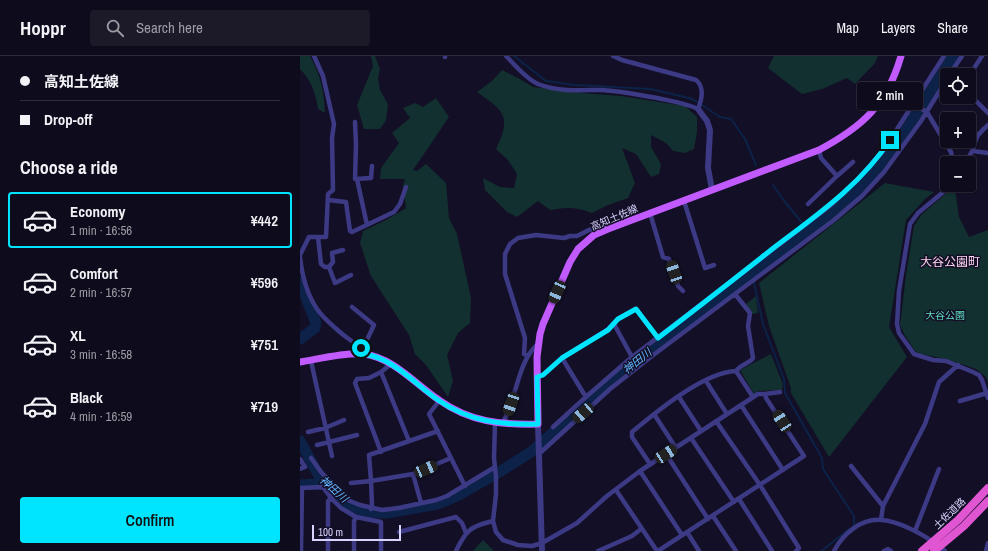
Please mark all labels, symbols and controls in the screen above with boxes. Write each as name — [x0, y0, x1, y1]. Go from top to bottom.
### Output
search box — [90, 10, 370, 46]
text: Hoppr — [20, 15, 66, 41]
icon: search — [104, 17, 126, 39]
text: Search here — [136, 17, 203, 38]
text: Map — [837, 19, 859, 37]
text: Layers — [881, 19, 915, 37]
text: Share — [937, 19, 968, 37]
map controls — [940, 68, 976, 192]
button: locate — [940, 68, 976, 104]
text: 高知土佐線 — [44, 71, 119, 92]
callout: 2 min — [857, 82, 923, 110]
text: 2 min — [876, 87, 904, 104]
text: Drop-off — [44, 109, 93, 130]
button: + — [940, 112, 976, 148]
route end — [881, 131, 899, 149]
text: Choose a ride — [20, 155, 118, 180]
button: − — [940, 156, 976, 192]
text: Economy — [70, 201, 125, 222]
icon: car — [22, 202, 58, 238]
street label: 高知土佐線 — [589, 202, 640, 233]
text: ¥442 — [251, 210, 278, 231]
text: 1 min · 16:56 — [70, 222, 132, 239]
district label: 大谷公園町 — [920, 254, 980, 270]
car — [665, 259, 683, 285]
text: Comfort — [70, 263, 118, 284]
icon: car — [22, 264, 58, 300]
text: ¥596 — [251, 272, 278, 293]
car — [547, 279, 567, 305]
text: 2 min · 16:57 — [70, 284, 132, 301]
park label: 大谷公園 — [925, 309, 965, 322]
text: XL — [70, 325, 86, 346]
icon: car — [22, 326, 58, 362]
text: ¥751 — [251, 334, 278, 355]
route start — [352, 339, 370, 357]
water label: 神田川 — [620, 345, 655, 377]
text: 3 min · 16:58 — [70, 346, 132, 363]
text: Black — [70, 387, 103, 408]
icon: car — [22, 388, 58, 424]
car — [501, 391, 521, 417]
text: ¥719 — [251, 396, 278, 417]
car — [570, 401, 596, 425]
text: 4 min · 16:59 — [70, 408, 132, 425]
car — [770, 408, 794, 434]
car — [653, 442, 679, 466]
car — [413, 459, 439, 479]
water label: 神田川 — [317, 473, 352, 506]
street label: 土佐道路 — [930, 495, 968, 532]
button: Confirm — [20, 497, 280, 543]
scale bar — [312, 523, 401, 542]
text: 100 m — [318, 525, 343, 539]

